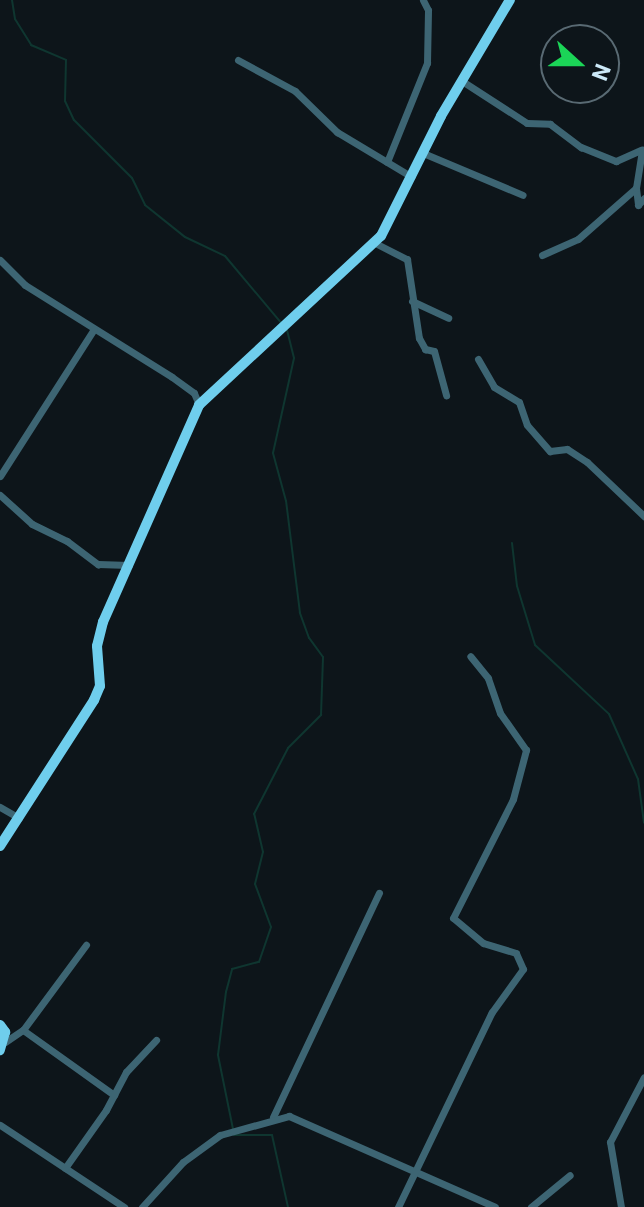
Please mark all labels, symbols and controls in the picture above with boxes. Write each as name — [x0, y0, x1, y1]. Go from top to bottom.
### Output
north arrow — [540, 24, 620, 104]
text: N — [587, 60, 615, 84]

